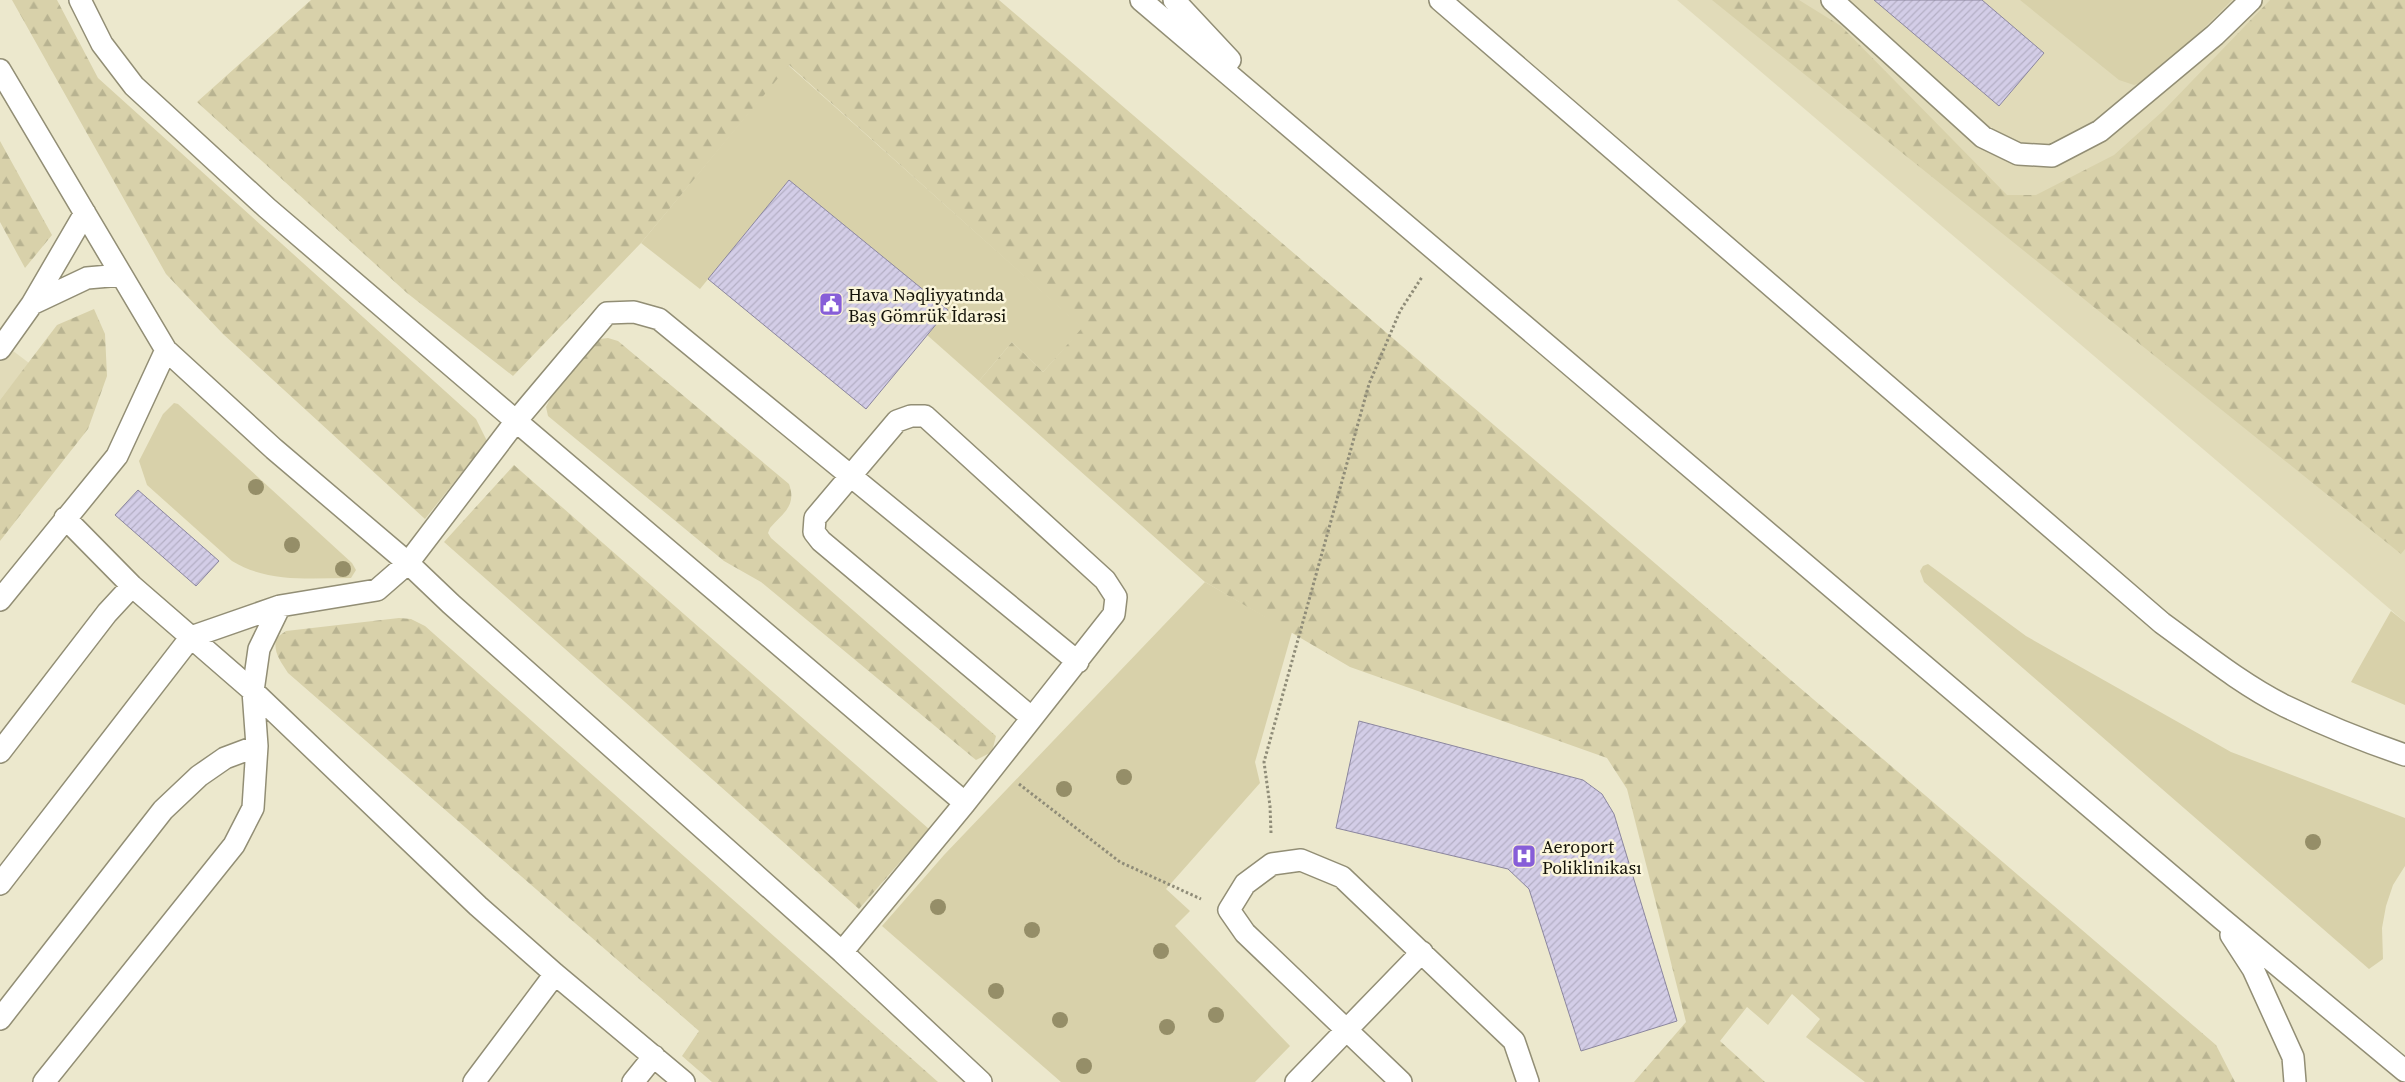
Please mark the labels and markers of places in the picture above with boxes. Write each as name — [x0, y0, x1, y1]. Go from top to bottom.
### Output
place label: Hava Nəqliyyatında Baş Gömrük İdarəsi — [848, 282, 1006, 328]
public building icon: Hava Nəqliyyatında Baş Gömrük İdarəsi — [818, 291, 844, 317]
place label: Aeroport Poliklinikası — [1542, 834, 1642, 880]
hospital icon: Aeroport Poliklinikası — [1511, 843, 1537, 869]

